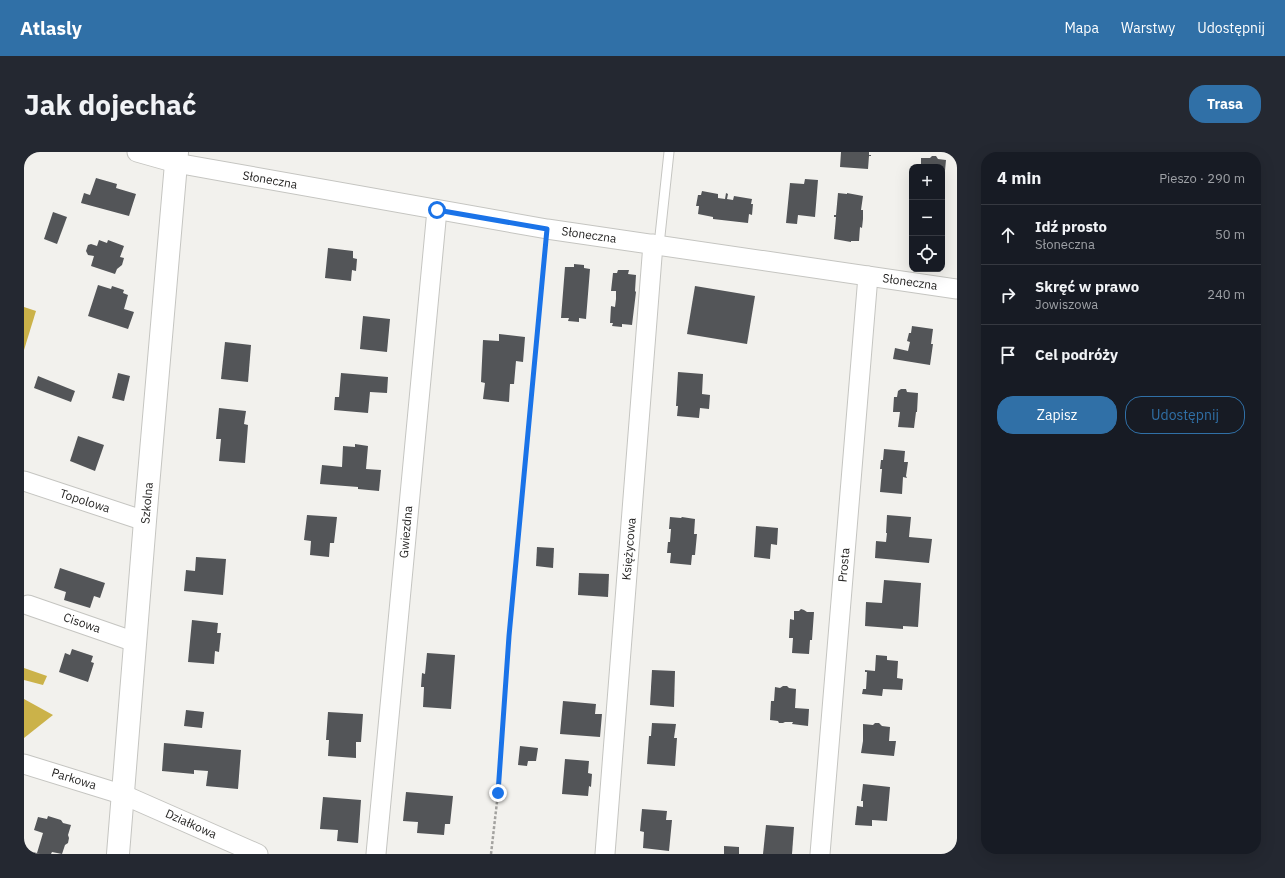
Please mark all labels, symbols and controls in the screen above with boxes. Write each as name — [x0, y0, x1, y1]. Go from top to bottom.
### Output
text: Atlasly — [20, 16, 82, 40]
text: Mapa — [1064, 19, 1099, 37]
text: Warstwy — [1121, 19, 1175, 37]
text: Udostępnij — [1197, 19, 1265, 37]
button: Trasa — [1189, 85, 1261, 123]
text: Jak dojechać — [24, 86, 196, 123]
map controls — [909, 164, 945, 272]
button: + — [909, 164, 945, 200]
street label: Słoneczna — [242, 167, 299, 192]
text: 4 min — [997, 167, 1041, 189]
text: Pieszo · 290 m — [1159, 170, 1245, 187]
button: − — [909, 200, 945, 236]
route start — [428, 201, 446, 219]
text: Idź prosto — [1035, 217, 1107, 236]
street label: Słoneczna — [561, 223, 618, 246]
icon: ahead — [997, 224, 1019, 246]
text: 50 m — [1215, 226, 1245, 243]
button: locate — [909, 236, 945, 272]
text: Słoneczna — [1035, 236, 1095, 253]
street label: Słoneczna — [882, 270, 939, 293]
text: Skręć w prawo — [1035, 277, 1139, 296]
icon: right — [997, 284, 1019, 306]
text: 240 m — [1207, 286, 1245, 303]
text: Jowiszowa — [1035, 296, 1098, 313]
icon: arrive — [997, 344, 1019, 366]
text: Cel podróży — [1035, 345, 1118, 364]
button: Zapisz — [997, 396, 1117, 434]
button: Udostępnij — [1125, 396, 1245, 434]
street label: Szkolna — [137, 481, 156, 524]
street label: Topolowa — [58, 485, 113, 516]
street label: Gwiezdna — [396, 504, 415, 559]
street label: Księżycowa — [618, 517, 639, 581]
street label: Prosta — [835, 546, 853, 583]
street label: Cisowa — [62, 609, 103, 636]
street label: Parkowa — [50, 765, 99, 793]
route end — [489, 784, 507, 802]
street label: Działkowa — [163, 806, 220, 842]

